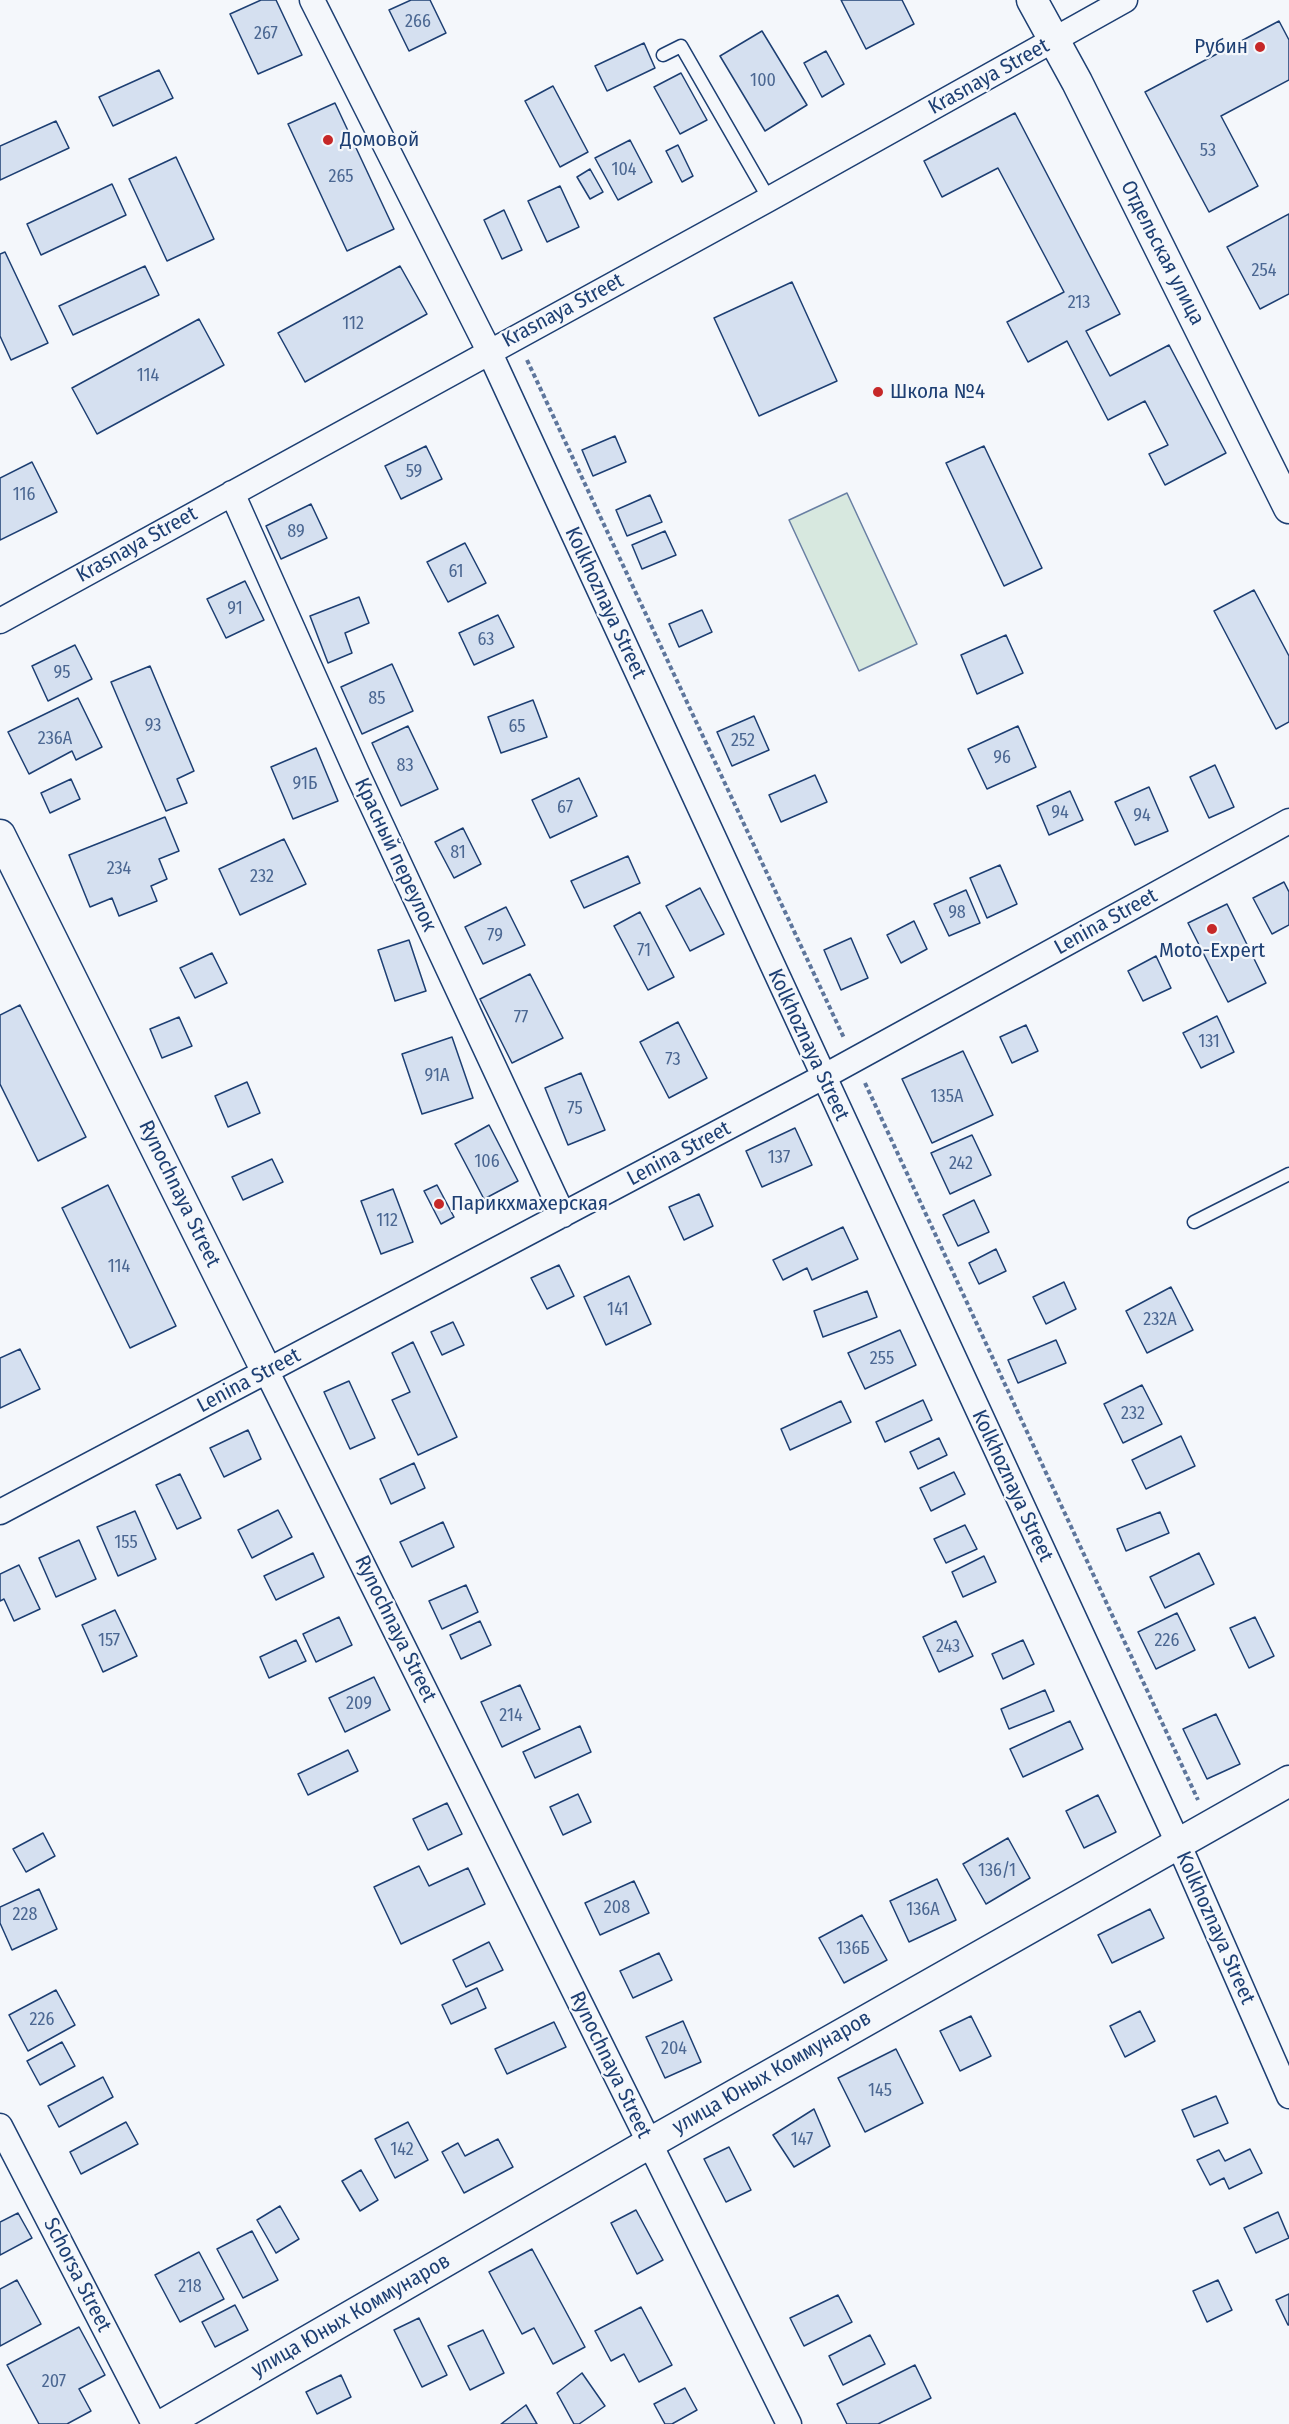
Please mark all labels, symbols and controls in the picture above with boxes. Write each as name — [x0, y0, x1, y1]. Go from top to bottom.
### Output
house number: 266 — [405, 11, 431, 33]
house number: 267 — [254, 23, 278, 45]
street label: Krasnaya Street — [924, 34, 1054, 120]
place label: Рубин — [1194, 34, 1248, 60]
marker: Рубин — [1253, 40, 1267, 54]
house number: 100 — [750, 70, 776, 92]
place label: Домовой — [340, 127, 419, 153]
marker: Домовой — [321, 133, 335, 147]
house number: 53 — [1200, 140, 1216, 162]
house number: 104 — [611, 159, 637, 181]
house number: 265 — [328, 166, 354, 188]
street label: Отдельская улица — [1115, 177, 1209, 329]
house number: 254 — [1252, 260, 1276, 282]
street label: Krasnaya Street — [498, 268, 628, 354]
house number: 213 — [1068, 292, 1090, 314]
house number: 112 — [342, 313, 364, 335]
house number: 114 — [137, 365, 159, 387]
place label: Школа №4 — [890, 379, 985, 405]
marker: Школа №4 — [871, 385, 885, 399]
house number: 59 — [406, 461, 422, 483]
house number: 116 — [13, 484, 35, 506]
street label: Krasnaya Street — [72, 502, 202, 588]
house number: 89 — [287, 521, 305, 543]
street label: Kolkhoznaya Street — [559, 523, 651, 683]
house number: 61 — [448, 561, 464, 583]
house number: 91 — [227, 598, 243, 620]
house number: 63 — [478, 629, 494, 651]
house number: 95 — [53, 662, 71, 684]
house number: 85 — [368, 688, 386, 710]
house number: 93 — [145, 715, 161, 737]
house number: 65 — [508, 716, 526, 738]
house number: 236А — [38, 728, 72, 750]
house number: 252 — [731, 730, 755, 752]
house number: 96 — [993, 747, 1011, 769]
house number: 83 — [396, 755, 414, 777]
house number: 91Б — [293, 773, 317, 795]
street label: Красный переулок — [348, 774, 442, 936]
house number: 67 — [557, 797, 573, 819]
house number: 94 — [1051, 802, 1069, 824]
house number: 94 — [1133, 805, 1151, 827]
house number: 81 — [450, 842, 466, 864]
house number: 234 — [107, 858, 131, 880]
house number: 232 — [250, 866, 274, 888]
street label: Lenina Street — [1050, 883, 1162, 961]
house number: 98 — [948, 902, 966, 924]
marker: Moto-Expert — [1205, 922, 1219, 936]
house number: 79 — [487, 925, 503, 947]
place label: Moto-Expert — [1159, 938, 1265, 964]
house number: 71 — [637, 940, 651, 962]
street label: Kolkhoznaya Street — [762, 965, 854, 1125]
house number: 77 — [514, 1007, 528, 1029]
house number: 131 — [1198, 1031, 1220, 1053]
house number: 73 — [665, 1049, 681, 1071]
house number: 91А — [425, 1065, 449, 1087]
house number: 135А — [931, 1086, 963, 1108]
house number: 75 — [567, 1098, 583, 1120]
street label: Lenina Street — [623, 1116, 735, 1192]
street label: Rynochnaya Street — [133, 1117, 225, 1271]
house number: 137 — [768, 1147, 790, 1169]
house number: 106 — [474, 1151, 500, 1173]
house number: 242 — [949, 1153, 973, 1175]
place label: Парикхмахерская — [451, 1191, 608, 1217]
marker: Парикхмахерская — [432, 1197, 446, 1211]
house number: 112 — [376, 1210, 398, 1232]
house number: 114 — [108, 1256, 130, 1278]
house number: 141 — [607, 1299, 629, 1321]
house number: 232А — [1143, 1309, 1177, 1331]
street label: Lenina Street — [193, 1343, 305, 1419]
house number: 255 — [870, 1348, 894, 1370]
house number: 232 — [1121, 1403, 1145, 1425]
street label: Kolkhoznaya Street — [966, 1406, 1058, 1566]
house number: 155 — [114, 1532, 138, 1554]
street label: Rynochnaya Street — [349, 1552, 441, 1706]
house number: 157 — [98, 1630, 120, 1652]
house number: 226 — [1155, 1630, 1179, 1652]
house number: 243 — [936, 1636, 960, 1658]
house number: 209 — [346, 1693, 372, 1715]
house number: 214 — [499, 1705, 523, 1727]
street label: Kolkhoznaya Street — [1170, 1848, 1260, 2008]
house number: 136/1 — [978, 1860, 1016, 1882]
house number: 208 — [604, 1897, 630, 1919]
house number: 136А — [906, 1899, 940, 1921]
house number: 228 — [13, 1904, 37, 1926]
house number: 136Б — [836, 1938, 870, 1960]
street label: Rynochnaya Street — [564, 1988, 656, 2142]
street label: улица Юных Коммунаров — [668, 2006, 876, 2140]
house number: 226 — [30, 2009, 54, 2031]
house number: 204 — [661, 2038, 687, 2060]
house number: 145 — [868, 2080, 892, 2102]
house number: 147 — [791, 2129, 813, 2151]
house number: 142 — [390, 2139, 414, 2161]
street label: Schorsa Street — [38, 2214, 116, 2336]
street label: улица Юных Коммунаров — [247, 2249, 455, 2383]
house number: 218 — [178, 2276, 202, 2298]
house number: 207 — [42, 2371, 66, 2393]

